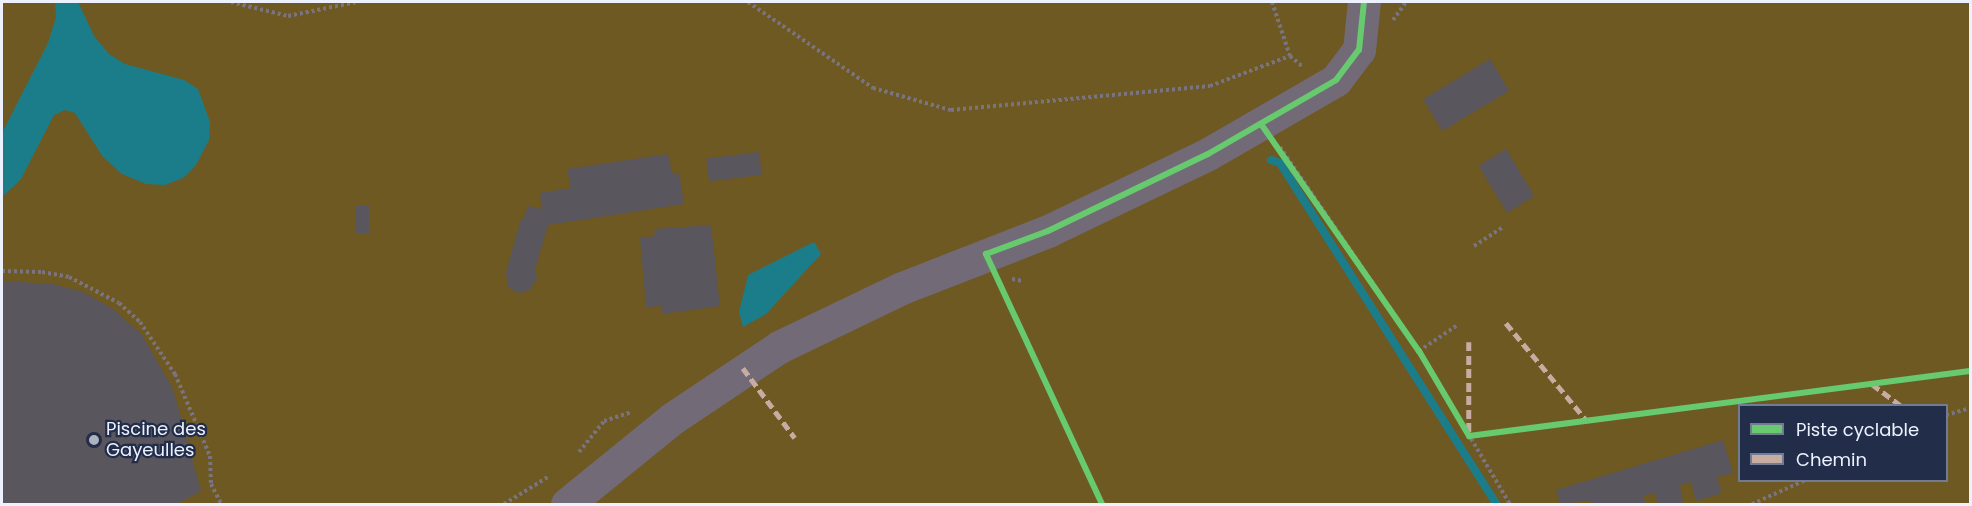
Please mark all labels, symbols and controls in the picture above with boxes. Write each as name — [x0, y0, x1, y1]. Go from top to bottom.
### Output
legend — [1738, 404, 1948, 482]
text: Piste cyclable — [1796, 417, 1919, 442]
place label: Piscine des Gayeulles — [106, 419, 206, 462]
marker: Piscine des Gayeulles — [87, 433, 101, 447]
text: Chemin — [1796, 447, 1867, 472]

